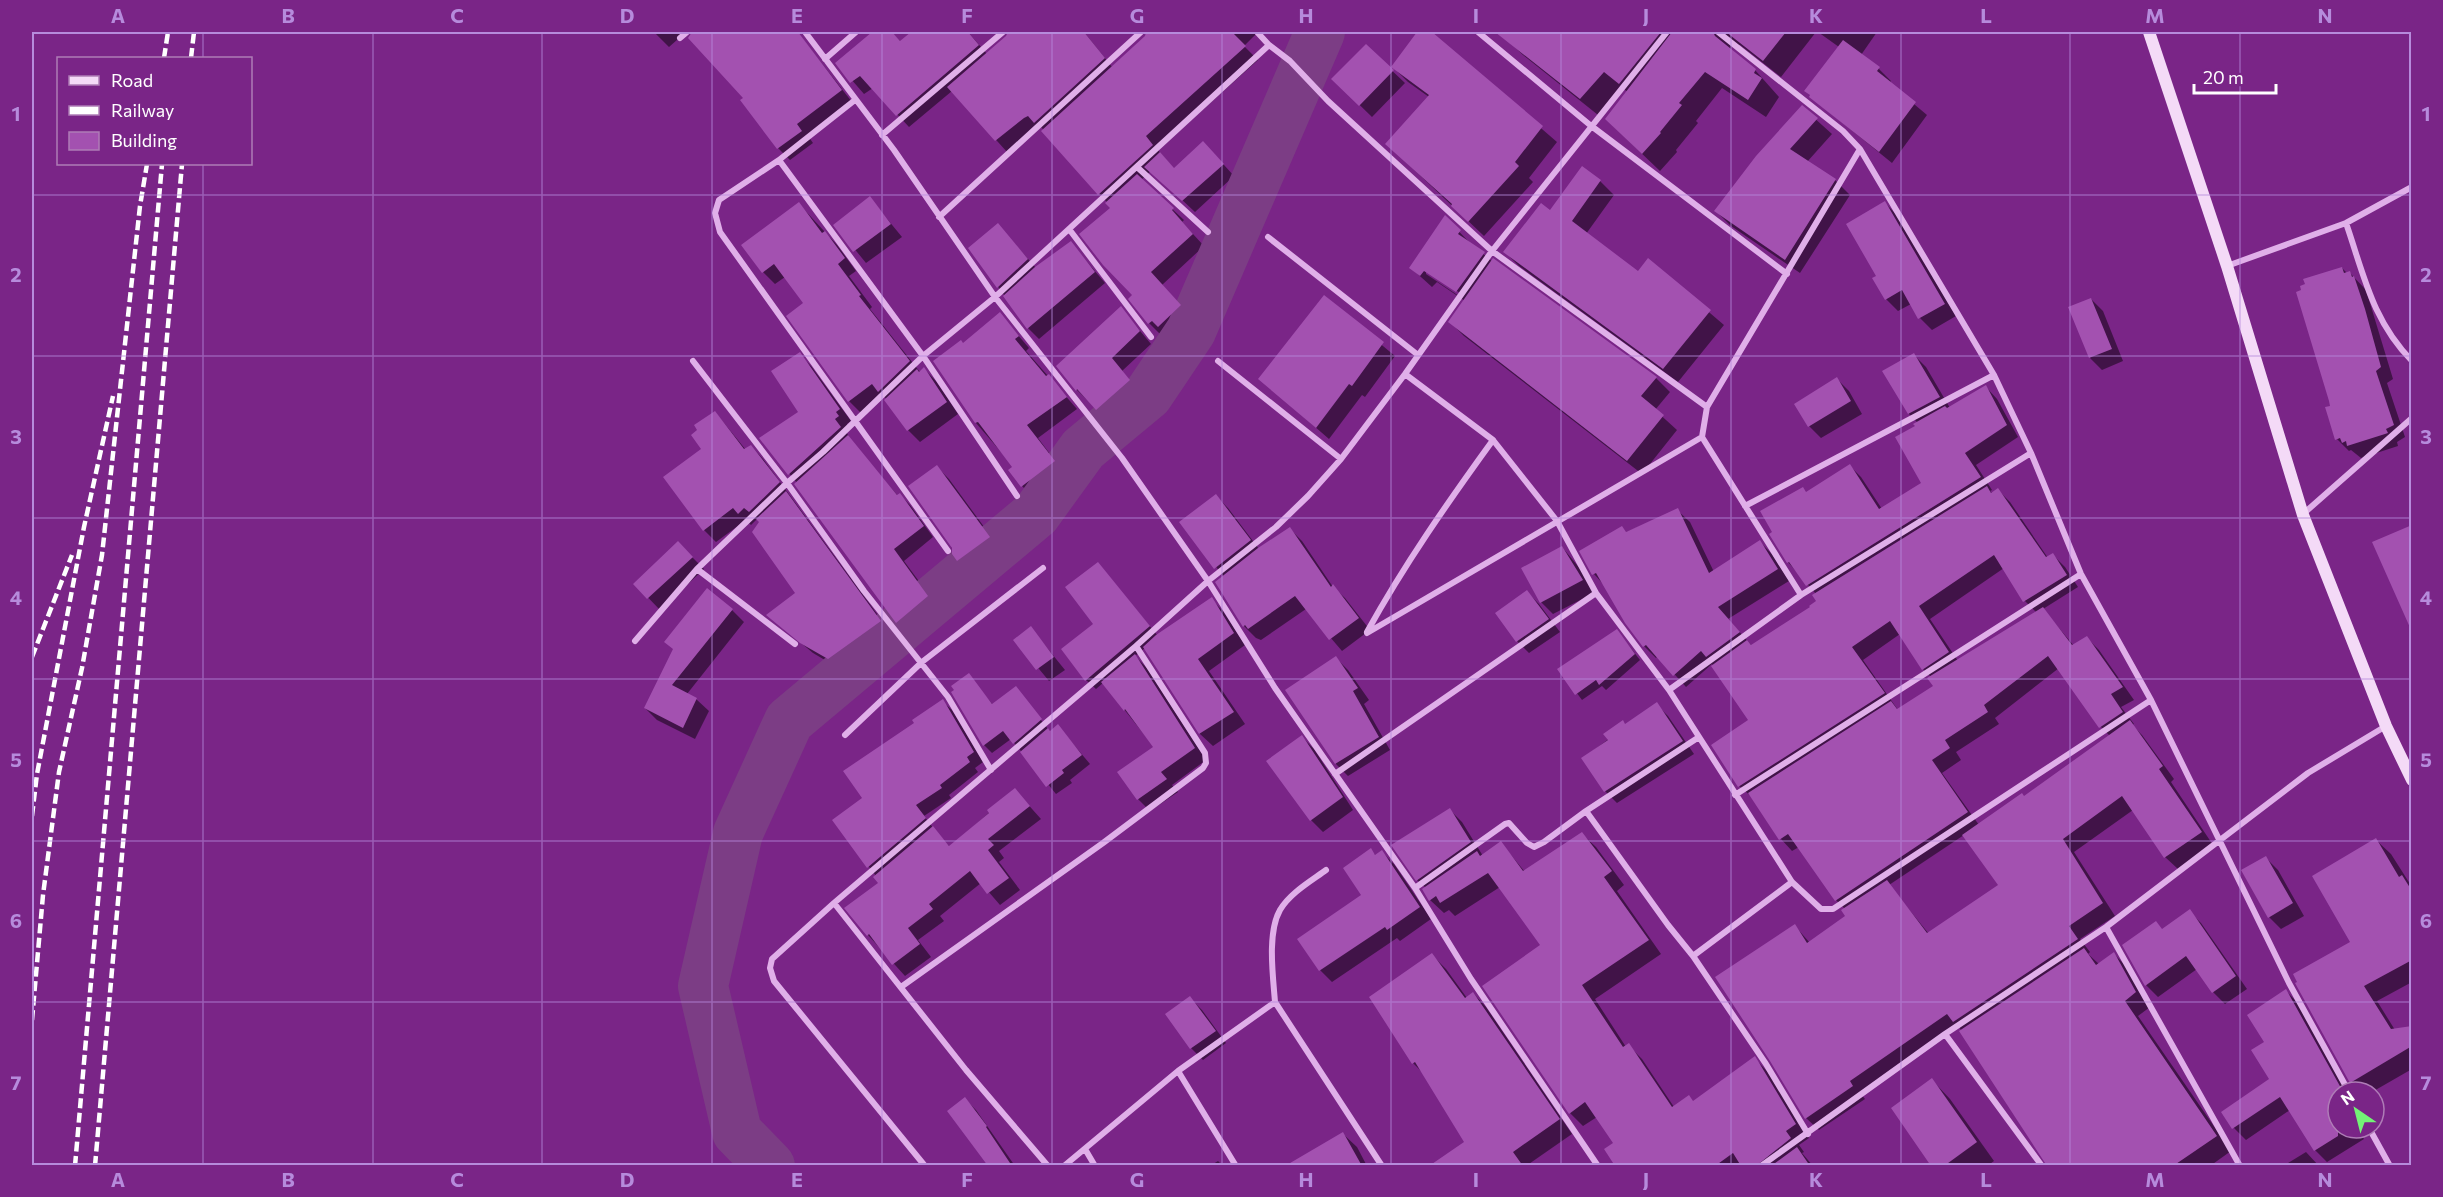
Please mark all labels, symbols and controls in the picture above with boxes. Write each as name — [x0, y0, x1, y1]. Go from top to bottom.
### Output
text: A — [111, 3, 125, 27]
text: B — [281, 3, 295, 27]
text: C — [450, 3, 464, 27]
text: D — [620, 3, 634, 27]
text: E — [791, 3, 803, 27]
text: F — [961, 3, 973, 27]
text: G — [1130, 3, 1144, 27]
text: H — [1299, 3, 1314, 27]
text: I — [1473, 3, 1479, 27]
text: J — [1643, 3, 1649, 27]
text: K — [1809, 3, 1823, 27]
text: L — [1980, 3, 1992, 27]
text: M — [2145, 3, 2165, 27]
text: N — [2318, 3, 2333, 27]
legend — [57, 57, 252, 165]
scale bar — [2194, 57, 2276, 95]
text: 20 m — [2203, 66, 2244, 88]
text: Road — [111, 69, 153, 91]
text: Railway — [111, 99, 174, 121]
text: 1 — [11, 101, 21, 125]
text: 1 — [2421, 101, 2431, 125]
text: Building — [111, 129, 177, 151]
text: 2 — [10, 262, 22, 286]
text: 2 — [2420, 262, 2432, 286]
text: 3 — [10, 424, 22, 448]
text: 3 — [2420, 424, 2432, 448]
text: 4 — [10, 585, 22, 609]
text: 4 — [2420, 585, 2432, 609]
text: 5 — [10, 747, 22, 771]
text: 5 — [2420, 747, 2432, 771]
text: 6 — [10, 908, 22, 932]
text: 6 — [2420, 908, 2432, 932]
text: 7 — [11, 1070, 22, 1094]
text: 7 — [2421, 1070, 2432, 1094]
north arrow — [2326, 1080, 2386, 1140]
text: N — [2337, 1086, 2357, 1109]
text: A — [111, 1167, 125, 1191]
text: B — [281, 1167, 295, 1191]
text: C — [450, 1167, 464, 1191]
text: D — [620, 1167, 634, 1191]
text: E — [791, 1167, 803, 1191]
text: F — [961, 1167, 973, 1191]
text: G — [1130, 1167, 1144, 1191]
text: H — [1299, 1167, 1314, 1191]
text: I — [1473, 1167, 1479, 1191]
text: J — [1643, 1167, 1649, 1191]
text: K — [1809, 1167, 1823, 1191]
text: L — [1980, 1167, 1992, 1191]
text: M — [2145, 1167, 2165, 1191]
text: N — [2318, 1167, 2333, 1191]

